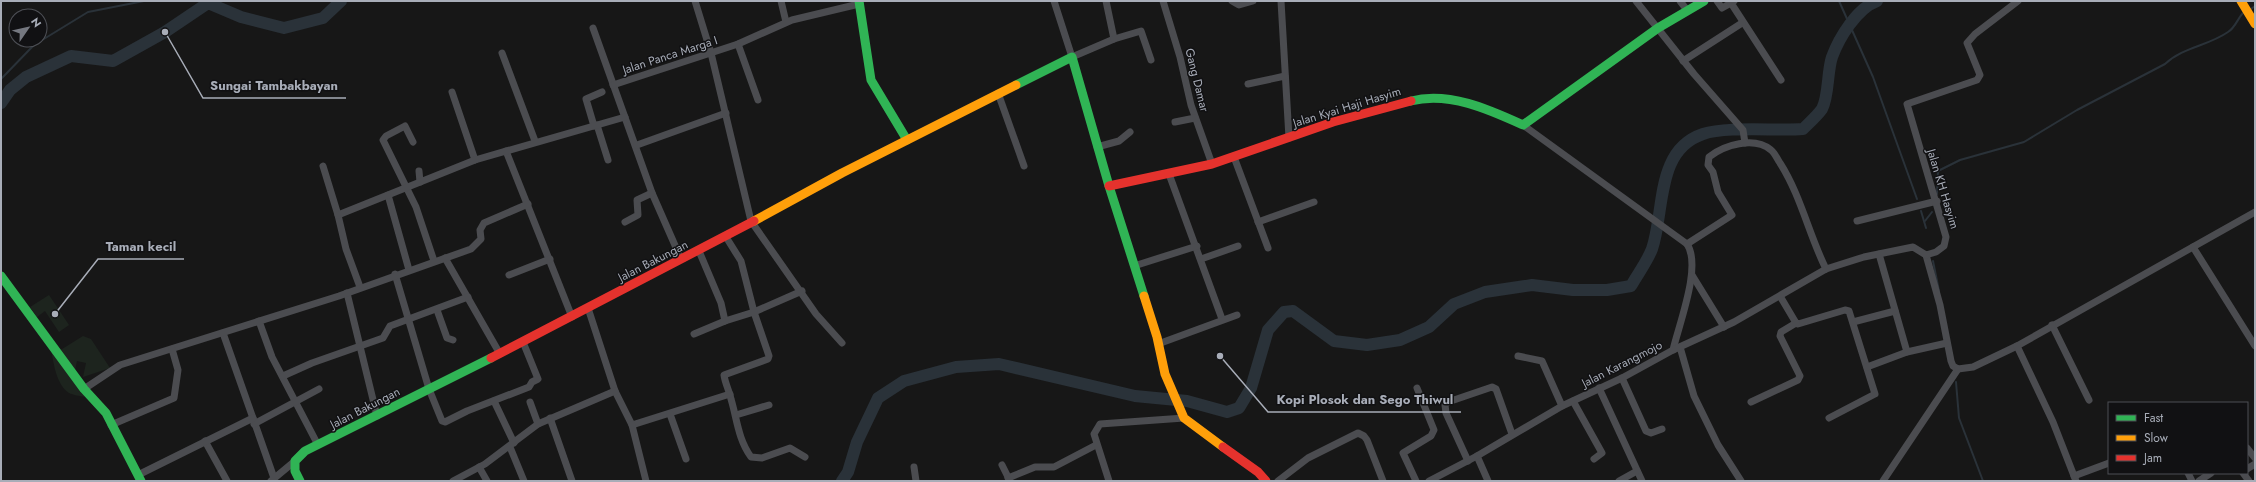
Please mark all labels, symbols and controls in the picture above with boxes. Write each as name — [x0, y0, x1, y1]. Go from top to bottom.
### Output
north arrow — [8, 8, 48, 48]
text: N — [27, 14, 45, 31]
street label: Jalan Panca Marga I — [618, 31, 720, 79]
street label: Gang Damar — [1180, 46, 1214, 115]
callout: Sungai Tambakbayan — [203, 73, 346, 98]
text: Sungai Tambakbayan — [210, 76, 338, 95]
street label: Jalan Kyai Haji Hasyim — [1289, 82, 1403, 133]
street label: Jalan KH Hasyim — [1922, 145, 1964, 231]
callout: Taman kecil — [98, 234, 184, 259]
street label: Jalan Bakungan — [613, 236, 691, 287]
text: Taman kecil — [106, 237, 176, 256]
street label: Jalan Karangmojo — [1577, 336, 1666, 393]
street label: Jalan Bakungan — [325, 383, 403, 434]
callout: Kopi Plosok dan Sego Thiwul — [1268, 387, 1461, 412]
text: Kopi Plosok dan Sego Thiwul — [1277, 390, 1453, 409]
legend — [2108, 402, 2248, 474]
text: Fast — [2144, 409, 2163, 427]
text: Slow — [2144, 429, 2169, 447]
text: Jam — [2142, 449, 2162, 467]

